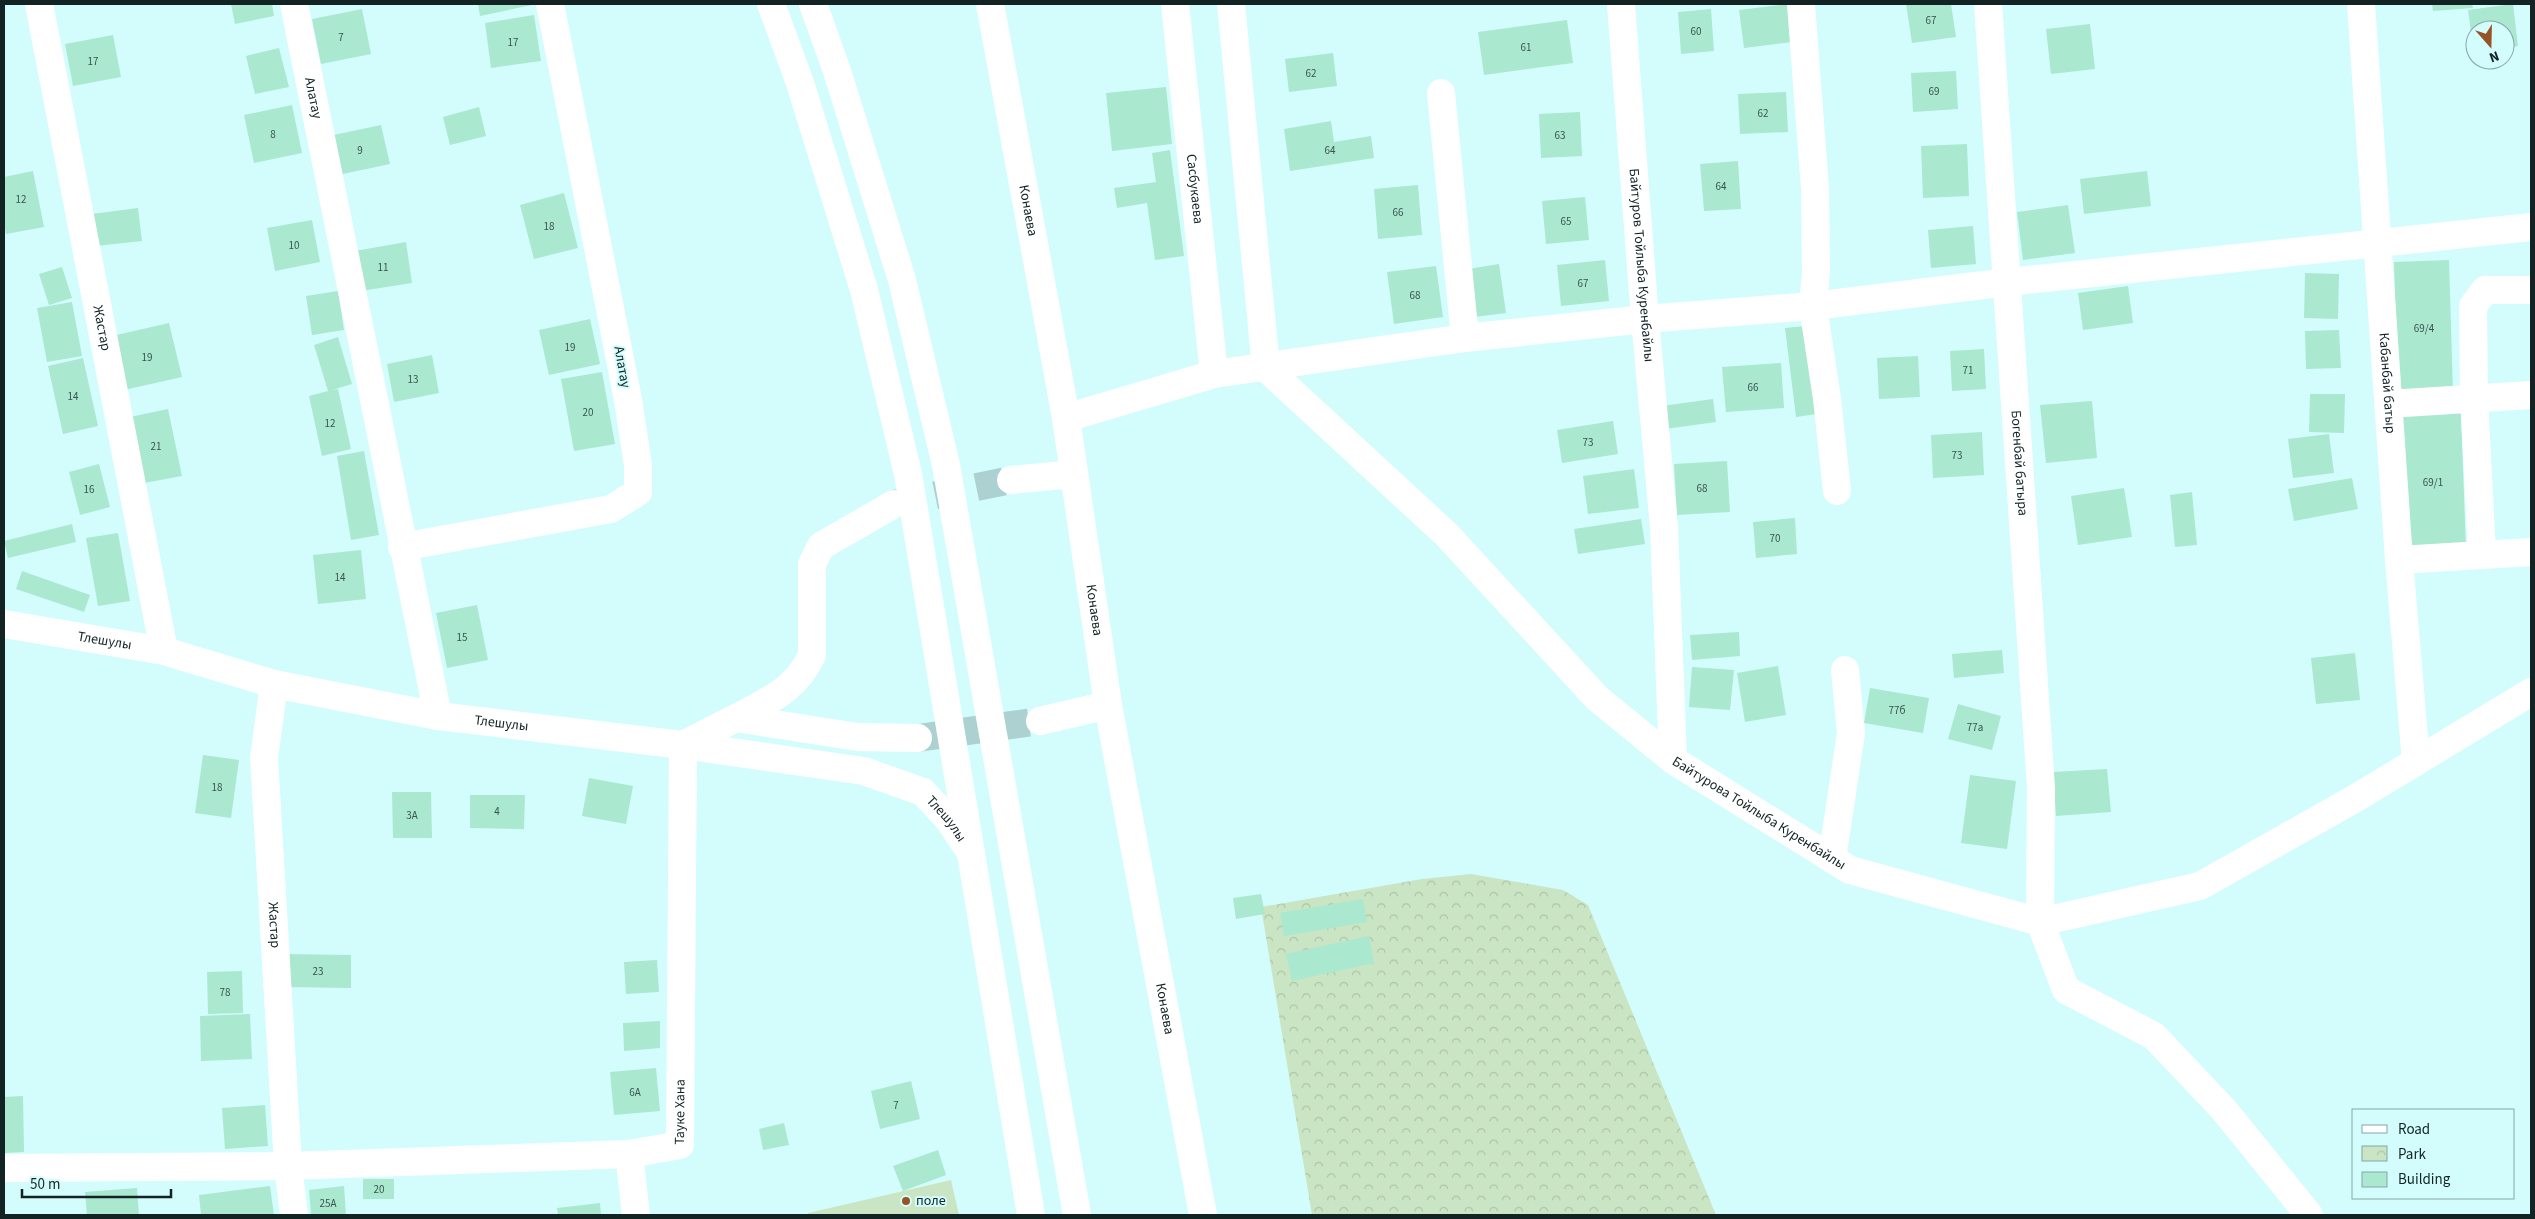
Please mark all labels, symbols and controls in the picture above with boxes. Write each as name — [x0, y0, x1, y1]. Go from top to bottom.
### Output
house number: 67 — [1926, 13, 1936, 28]
north arrow — [2465, 20, 2515, 70]
house number: 60 — [1691, 24, 1701, 39]
house number: 7 — [338, 30, 344, 45]
house number: 17 — [508, 35, 518, 50]
house number: 61 — [1521, 40, 1531, 55]
text: N — [2486, 45, 2502, 67]
house number: 17 — [88, 54, 98, 69]
house number: 62 — [1306, 66, 1316, 81]
street label: Алатау — [299, 76, 327, 121]
house number: 69 — [1929, 84, 1939, 99]
house number: 62 — [1758, 106, 1768, 121]
house number: 8 — [270, 127, 276, 142]
house number: 63 — [1555, 128, 1565, 143]
house number: 9 — [357, 143, 363, 158]
house number: 64 — [1325, 143, 1336, 158]
street label: Сасбукаева — [1181, 153, 1208, 225]
street label: Байтуров Тойлыба Куренбайлы — [1624, 168, 1659, 363]
house number: 64 — [1716, 179, 1727, 194]
street label: Конаева — [1013, 183, 1042, 238]
house number: 12 — [16, 192, 26, 207]
house number: 66 — [1393, 205, 1404, 220]
house number: 65 — [1561, 214, 1571, 229]
house number: 18 — [544, 219, 555, 234]
house number: 10 — [289, 238, 299, 253]
house number: 11 — [378, 260, 388, 275]
house number: 67 — [1578, 276, 1588, 291]
house number: 68 — [1410, 288, 1421, 303]
street label: Жастар — [87, 304, 116, 353]
house number: 69/4 — [2414, 321, 2435, 336]
street label: Кабанбай батыр — [2373, 332, 2400, 434]
house number: 19 — [565, 340, 575, 355]
street label: Алатау — [609, 345, 636, 390]
house number: 19 — [142, 350, 152, 365]
house number: 71 — [1963, 363, 1973, 378]
house number: 13 — [408, 372, 418, 387]
house number: 66 — [1748, 380, 1759, 395]
house number: 14 — [68, 389, 79, 404]
house number: 20 — [583, 405, 593, 420]
street label: Богенбай батыра — [2005, 409, 2033, 516]
house number: 12 — [325, 416, 335, 431]
house number: 73 — [1583, 435, 1593, 450]
house number: 21 — [151, 439, 161, 454]
house number: 73 — [1952, 448, 1962, 463]
house number: 69/1 — [2423, 475, 2443, 490]
house number: 68 — [1697, 481, 1708, 496]
house number: 16 — [84, 482, 95, 497]
house number: 70 — [1770, 531, 1780, 546]
house number: 14 — [335, 570, 346, 585]
street label: Конаева — [1080, 583, 1108, 637]
street label: Тлешулы — [76, 627, 133, 655]
house number: 15 — [457, 630, 467, 645]
house number: 77б — [1889, 703, 1905, 718]
street label: Тлешулы — [473, 710, 530, 737]
house number: 77а — [1967, 720, 1983, 735]
street label: Байтурова Тойлыба Куренбайлы — [1668, 752, 1850, 875]
house number: 18 — [212, 780, 223, 795]
street label: Тлешулы — [921, 791, 971, 846]
house number: 4 — [494, 804, 500, 819]
house number: 3А — [406, 808, 418, 823]
street label: Жастар — [262, 902, 285, 949]
house number: 23 — [313, 964, 323, 979]
street label: Конаева — [1150, 982, 1179, 1036]
house number: 78 — [220, 985, 231, 1000]
street label: Тауке Хана — [670, 1079, 690, 1145]
house number: 6А — [629, 1085, 641, 1100]
house number: 7 — [893, 1098, 899, 1113]
legend — [2352, 1109, 2515, 1199]
text: Road — [2398, 1119, 2430, 1140]
text: Park — [2398, 1144, 2427, 1165]
scale bar — [22, 1166, 171, 1198]
text: Building — [2398, 1169, 2451, 1190]
text: 50 m — [30, 1174, 60, 1195]
house number: 20 — [374, 1182, 384, 1197]
place label: поле — [916, 1191, 946, 1211]
marker: поле — [900, 1195, 912, 1207]
house number: 25А — [320, 1196, 336, 1211]

